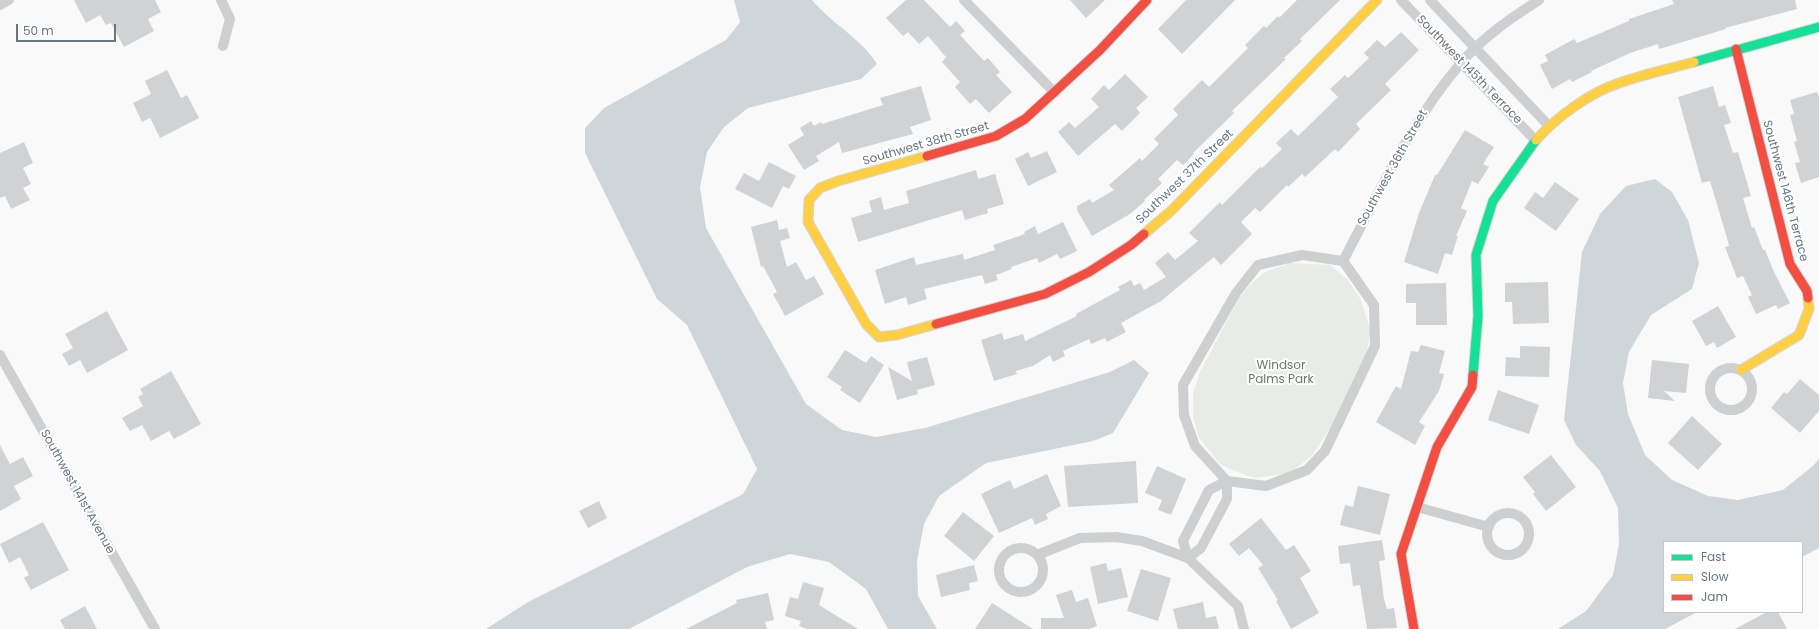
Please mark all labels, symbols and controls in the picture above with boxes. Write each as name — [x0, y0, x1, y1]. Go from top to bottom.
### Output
street label: Southwest 145th Terrace — [1413, 13, 1525, 127]
scale bar — [18, 16, 118, 42]
text: 50 m — [23, 22, 54, 39]
street label: Southwest 36th Street — [1355, 107, 1431, 229]
street label: Southwest 38th Street — [861, 119, 991, 169]
street label: Southwest 146th Terrace — [1759, 119, 1811, 263]
street label: Southwest 37th Street — [1133, 127, 1237, 227]
park label: Windsor Palms Park — [1248, 359, 1314, 387]
street label: Southwest 141st Avenue — [37, 427, 117, 557]
legend — [1663, 541, 1803, 613]
text: Fast — [1701, 548, 1726, 565]
text: Slow — [1701, 568, 1729, 585]
text: Jam — [1701, 588, 1728, 605]

